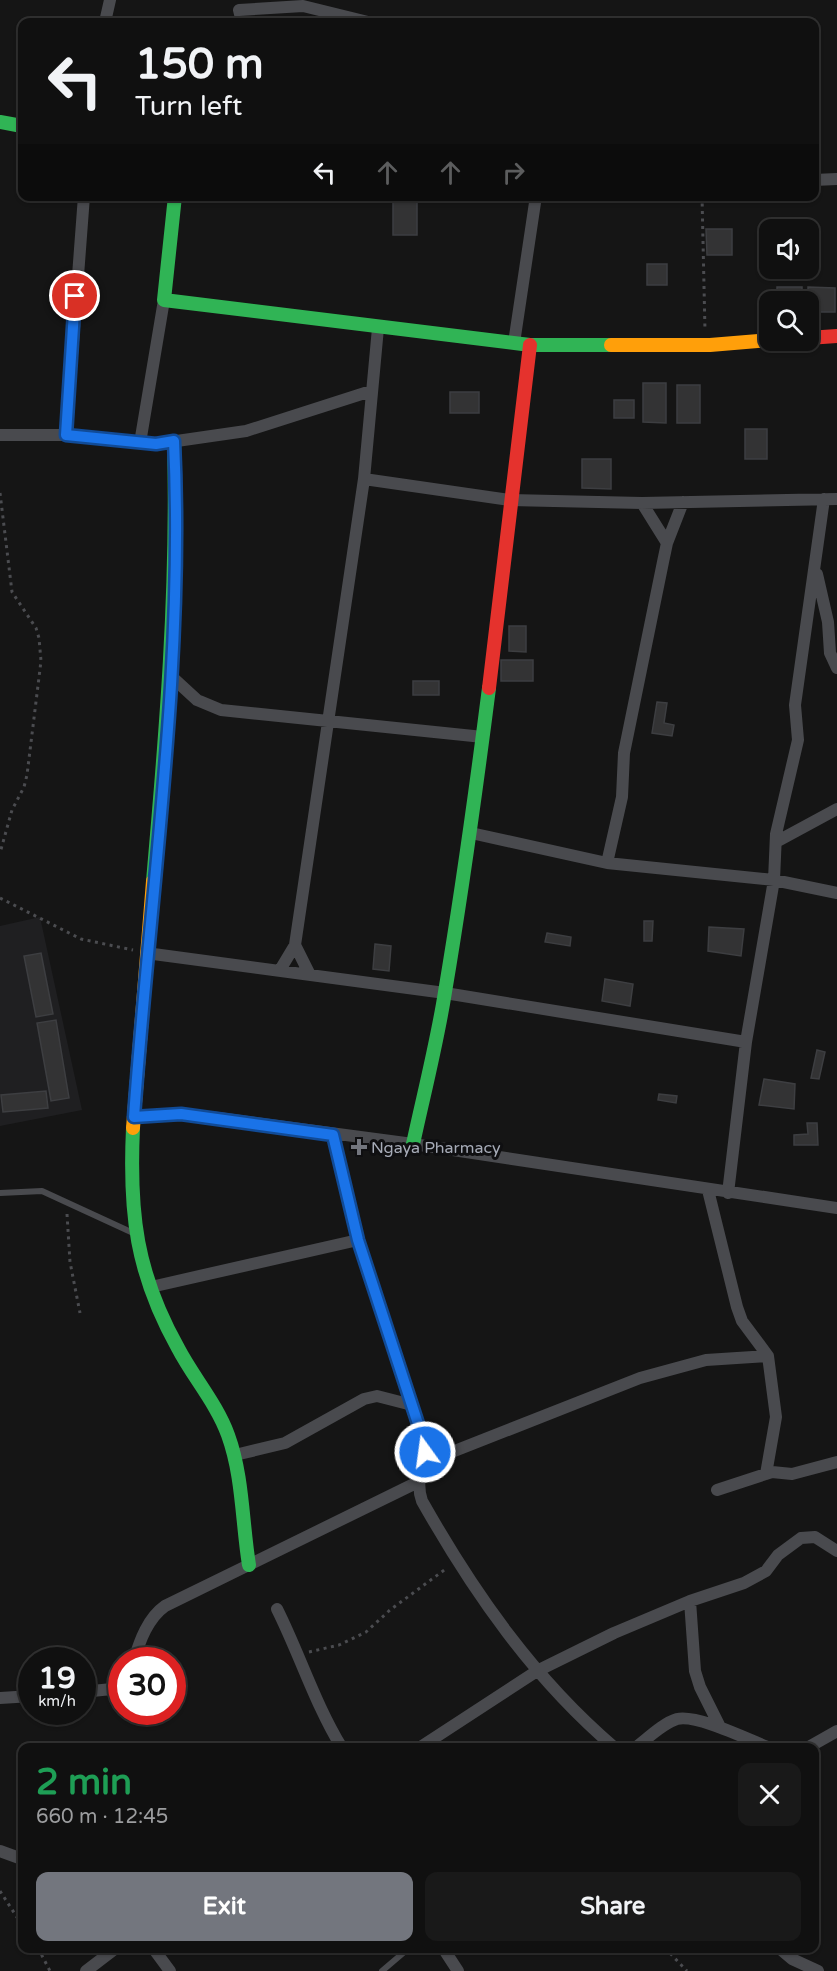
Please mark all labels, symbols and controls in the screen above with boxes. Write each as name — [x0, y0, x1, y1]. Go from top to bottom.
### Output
text: 150 m — [135, 39, 264, 90]
icon: left — [36, 42, 114, 120]
text: Turn left — [135, 90, 242, 123]
icon: left — [308, 156, 341, 189]
icon: ahead — [371, 156, 404, 189]
icon: ahead — [434, 156, 467, 189]
icon: right — [497, 156, 530, 189]
map controls — [759, 219, 819, 351]
button: sound — [759, 219, 819, 279]
pin — [49, 270, 100, 321]
icon: arrive — [58, 279, 91, 312]
button: search — [759, 291, 819, 351]
place label: Ngaya Pharmacy — [371, 1138, 501, 1158]
marker: Ngaya Pharmacy — [352, 1140, 366, 1154]
position arrow — [393, 1420, 457, 1484]
speed limit sign: 30 — [108, 1647, 186, 1725]
text: 19 — [38, 1660, 76, 1697]
text: km/h — [38, 1692, 76, 1710]
text: 2 min — [36, 1761, 132, 1804]
button: close — [738, 1763, 801, 1826]
text: 660 m · 12:45 — [36, 1805, 168, 1829]
button: Exit — [36, 1872, 413, 1941]
button: Share — [425, 1872, 801, 1941]

